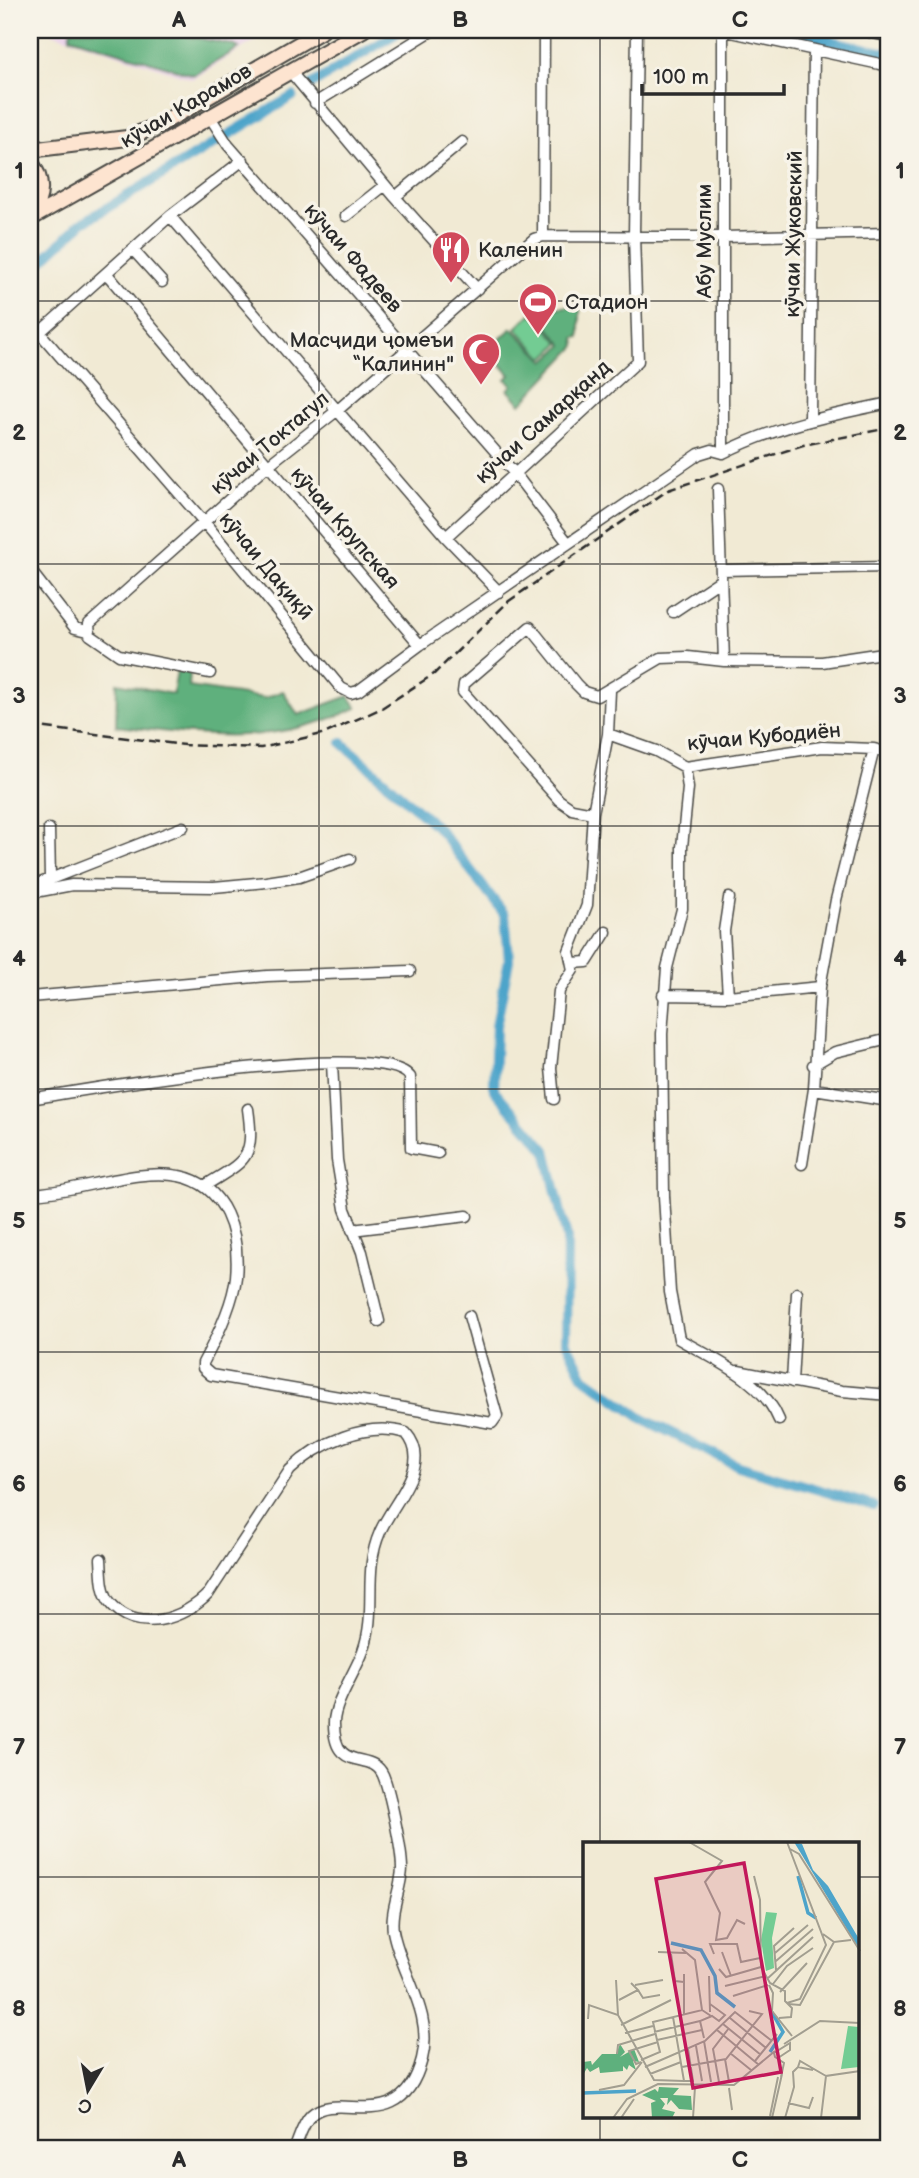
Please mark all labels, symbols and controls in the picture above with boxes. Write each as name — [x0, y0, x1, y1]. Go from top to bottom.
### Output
text: A — [171, 6, 187, 34]
text: B — [452, 6, 468, 34]
text: C — [732, 6, 748, 34]
scale bar — [642, 52, 784, 96]
street label: кӯчаи Карамов — [116, 58, 256, 154]
text: 100 m — [653, 65, 709, 90]
street label: кӯчаи Жуковский — [780, 150, 808, 318]
text: 1 — [14, 157, 24, 185]
text: 1 — [895, 157, 905, 185]
street label: Абу Муслим — [692, 184, 717, 299]
street label: кӯчаи Фадеев — [299, 198, 407, 318]
restaurant icon: Каленин — [430, 229, 472, 284]
place label: Каленин — [478, 238, 563, 263]
sports icon: Стадион — [517, 281, 559, 336]
place label: Стадион — [565, 290, 648, 315]
place label: Масҷиди ҷомеъи “Калинин" — [290, 328, 454, 377]
mosque icon: Масҷиди ҷомеъи “Калинин" — [460, 331, 502, 386]
street label: кӯчаи Самарқанд — [470, 355, 616, 489]
street label: кӯчаи Токтагул — [206, 386, 334, 500]
text: 2 — [12, 419, 26, 447]
text: 2 — [893, 419, 907, 447]
street label: кӯчаи Крупская — [285, 462, 405, 594]
street label: кӯчаи Дақиқӣ — [214, 507, 318, 625]
text: 3 — [12, 682, 26, 710]
text: 3 — [893, 682, 907, 710]
street label: кӯчаи Қубодиён — [686, 718, 842, 756]
text: 4 — [12, 945, 26, 973]
text: 4 — [893, 945, 907, 973]
text: 5 — [12, 1207, 26, 1235]
text: 5 — [893, 1207, 907, 1235]
text: 6 — [12, 1470, 26, 1498]
text: 6 — [893, 1470, 907, 1498]
text: 7 — [13, 1733, 26, 1761]
text: 7 — [894, 1733, 907, 1761]
inset map — [583, 1842, 860, 2118]
text: 8 — [12, 1995, 26, 2023]
text: 8 — [893, 1995, 907, 2023]
north arrow — [52, 2056, 122, 2126]
text: С — [77, 2093, 94, 2118]
text: A — [171, 2146, 187, 2174]
text: B — [452, 2146, 468, 2174]
text: C — [732, 2146, 748, 2174]

